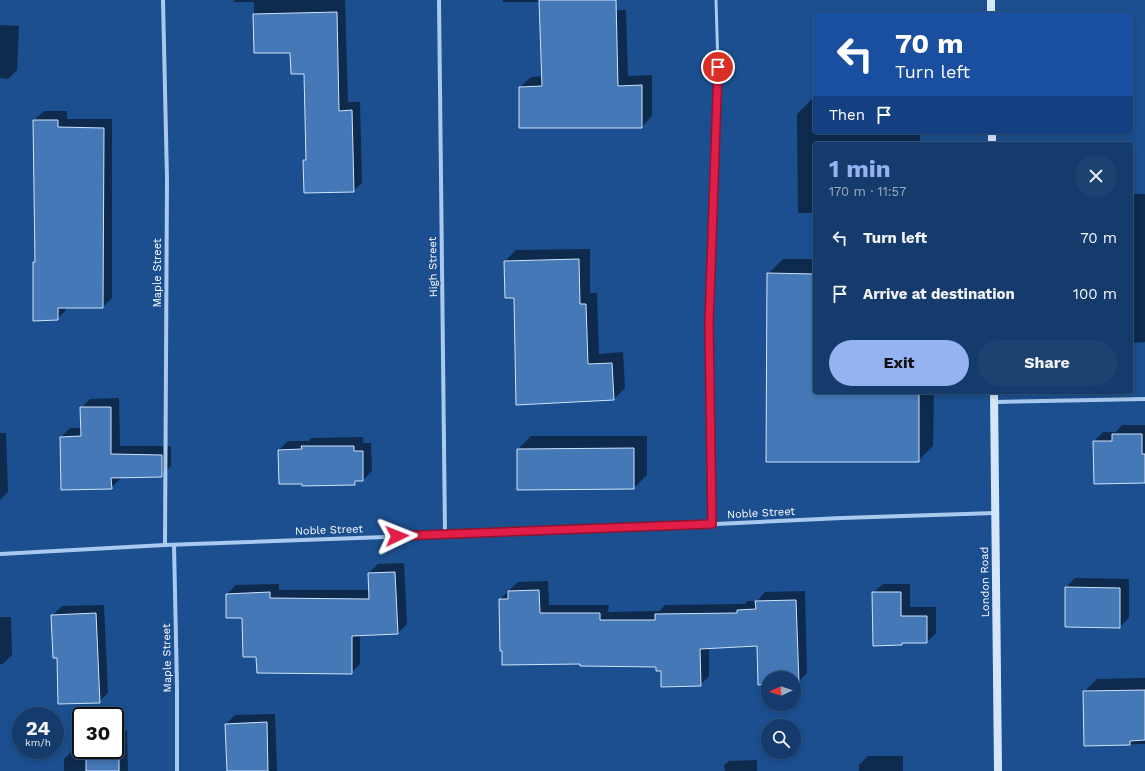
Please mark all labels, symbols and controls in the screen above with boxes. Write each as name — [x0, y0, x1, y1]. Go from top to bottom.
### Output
text: 70 m — [895, 27, 964, 60]
icon: left — [829, 28, 881, 80]
pin — [701, 50, 735, 84]
icon: arrive — [707, 56, 729, 78]
text: Turn left — [895, 61, 970, 82]
icon: arrive — [873, 104, 895, 126]
text: Then — [829, 106, 865, 124]
text: 1 min — [829, 155, 891, 183]
button: close — [1075, 155, 1117, 197]
text: 170 m · 11:57 — [829, 184, 906, 199]
icon: left — [829, 227, 851, 249]
text: Turn left — [863, 229, 927, 247]
text: 70 m — [1080, 229, 1117, 247]
street label: High Street — [426, 236, 440, 297]
street label: Maple Street — [151, 238, 164, 308]
icon: arrive — [829, 283, 851, 305]
text: Arrive at destination — [863, 285, 1015, 303]
text: 100 m — [1073, 285, 1117, 303]
button: Exit — [829, 340, 969, 386]
button: Share — [977, 340, 1117, 386]
street label: Noble Street — [727, 505, 796, 521]
position arrow — [376, 515, 418, 557]
street label: Noble Street — [295, 522, 364, 538]
street label: London Road — [978, 547, 992, 617]
street label: Maple Street — [160, 623, 174, 693]
north arrow — [761, 671, 801, 711]
map controls — [761, 671, 801, 759]
speed limit sign: 30 — [72, 707, 124, 759]
text: 24 — [26, 716, 50, 740]
button: search — [761, 719, 801, 759]
text: km/h — [25, 737, 51, 748]

